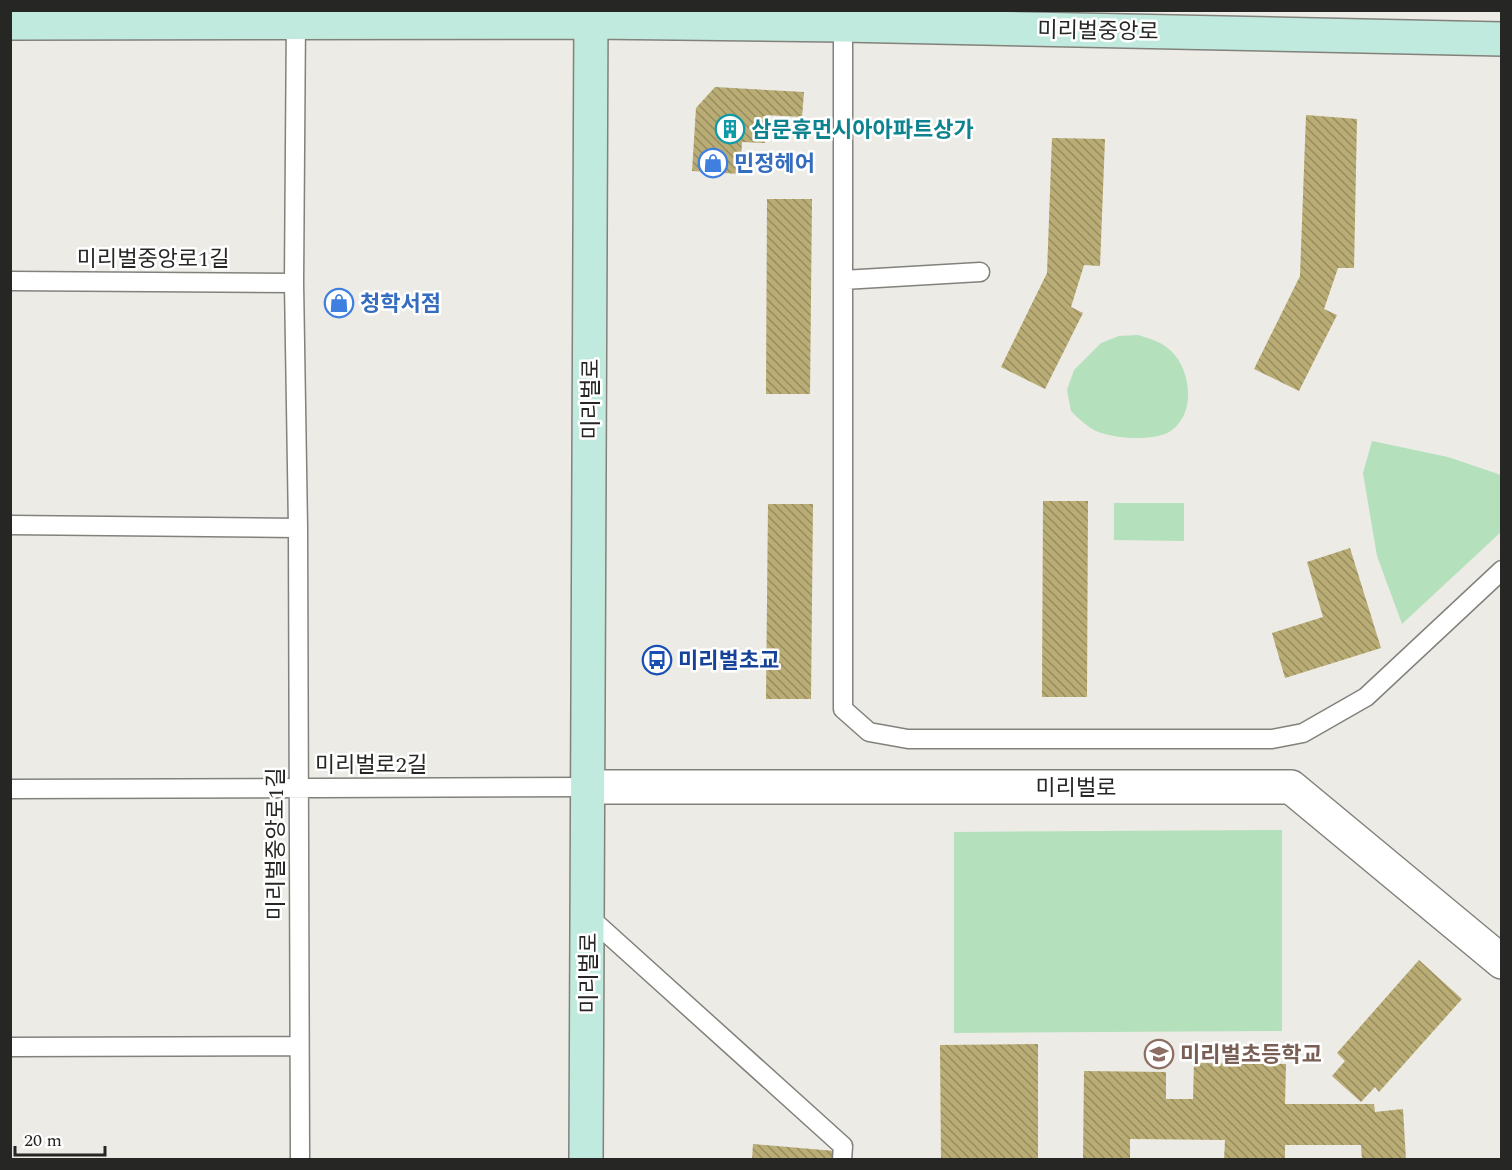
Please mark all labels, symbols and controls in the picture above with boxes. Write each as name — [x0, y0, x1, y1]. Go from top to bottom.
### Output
street label: 미리벌중앙로 — [1037, 14, 1159, 49]
building icon: 삼문휴먼시아아파트상가 — [714, 113, 746, 145]
place label: 삼문휴먼시아아파트상가 — [751, 114, 974, 147]
shop icon: 민정헤어 — [697, 147, 729, 179]
place label: 민정헤어 — [734, 148, 815, 181]
street label: 미리벌중앙로1길 — [77, 243, 229, 276]
shop icon: 청학서점 — [323, 287, 355, 319]
place label: 청학서점 — [360, 288, 441, 321]
street label: 미리벌로 — [575, 359, 608, 439]
bus stop icon: 미리벌초교 — [641, 644, 673, 676]
place label: 미리벌초교 — [678, 645, 779, 678]
street label: 미리벌로2길 — [315, 749, 427, 782]
street label: 미리벌중앙로1길 — [260, 768, 293, 920]
street label: 미리벌로 — [1036, 772, 1116, 805]
street label: 미리벌로 — [573, 933, 606, 1013]
school or university icon: 미리벌초등학교 — [1143, 1038, 1175, 1070]
place label: 미리벌초등학교 — [1180, 1039, 1322, 1072]
scale bar — [15, 1119, 105, 1157]
text: 20 m — [24, 1127, 62, 1154]

